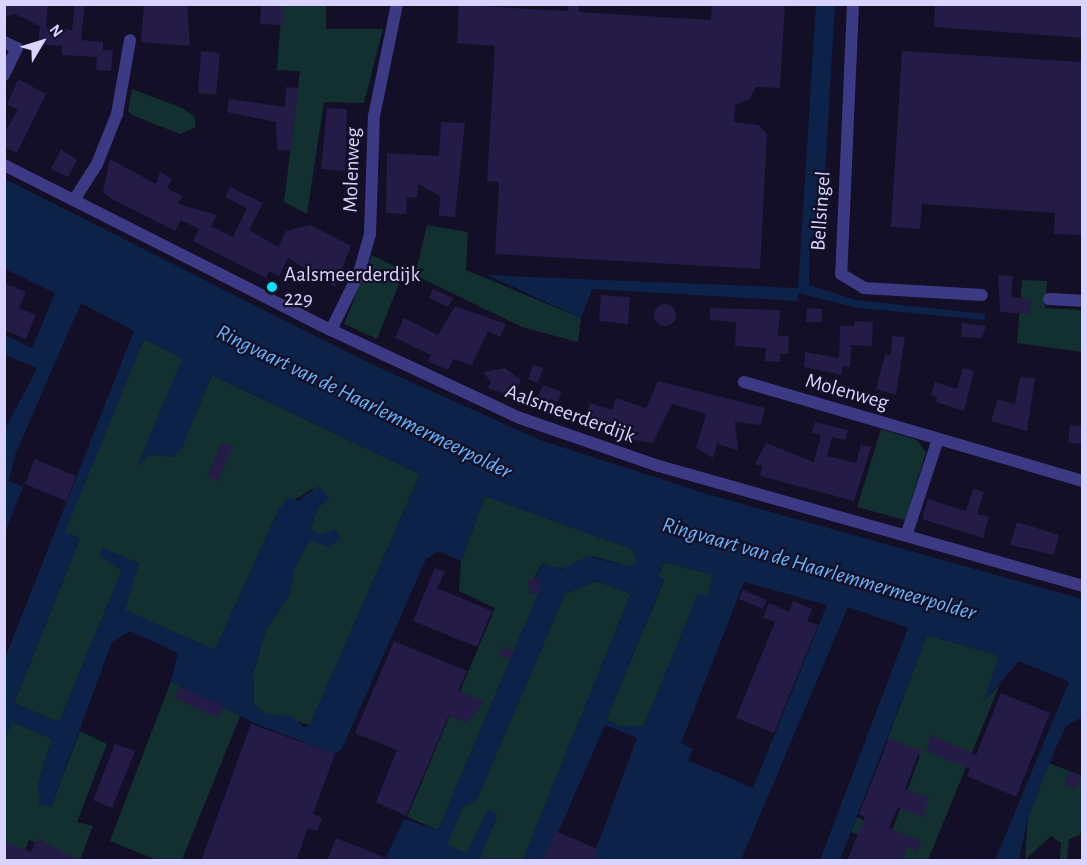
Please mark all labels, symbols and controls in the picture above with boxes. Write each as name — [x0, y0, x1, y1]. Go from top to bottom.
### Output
north arrow — [12, 12, 72, 72]
text: N — [46, 22, 66, 40]
street label: Molenweg — [338, 127, 366, 213]
street label: Bellsingel — [806, 170, 836, 252]
place label: Aalsmeerderdijk 229 — [284, 262, 420, 312]
marker: Aalsmeerderdijk 229 — [265, 280, 279, 294]
water label: Ringvaart van de Haarlemmermeerpolder — [212, 319, 516, 485]
street label: Molenweg — [803, 368, 891, 416]
street label: Aalsmeerderdijk — [502, 379, 638, 449]
water label: Ringvaart van de Haarlemmermeerpolder — [659, 512, 979, 626]

